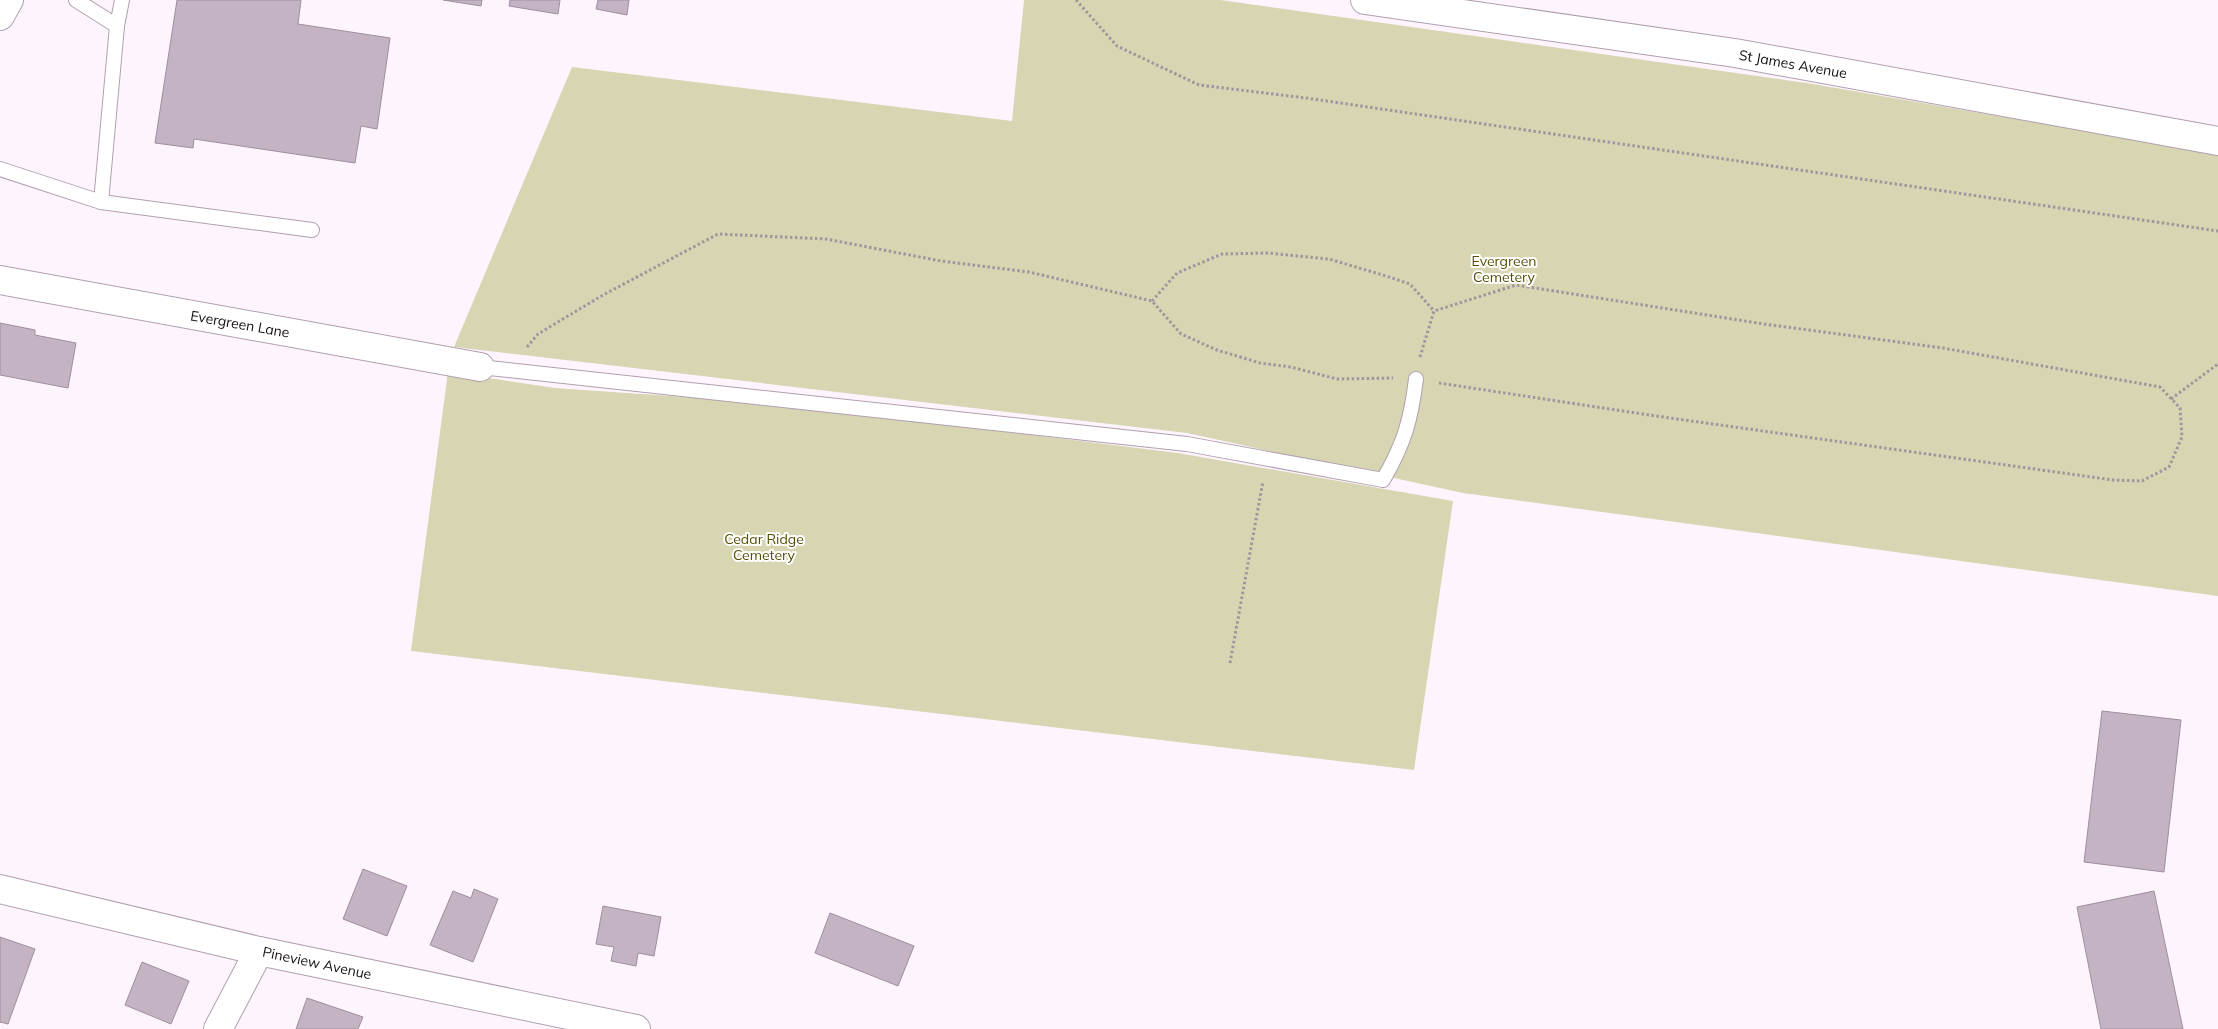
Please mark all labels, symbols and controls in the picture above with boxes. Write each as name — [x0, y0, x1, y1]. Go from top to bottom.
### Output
street label: St James Avenue — [1738, 46, 1848, 82]
park label: Evergreen Cemetery — [1472, 252, 1536, 286]
street label: Evergreen Lane — [189, 306, 291, 342]
park label: Cedar Ridge Cemetery — [724, 530, 804, 564]
street label: Pineview Avenue — [261, 943, 373, 983]

